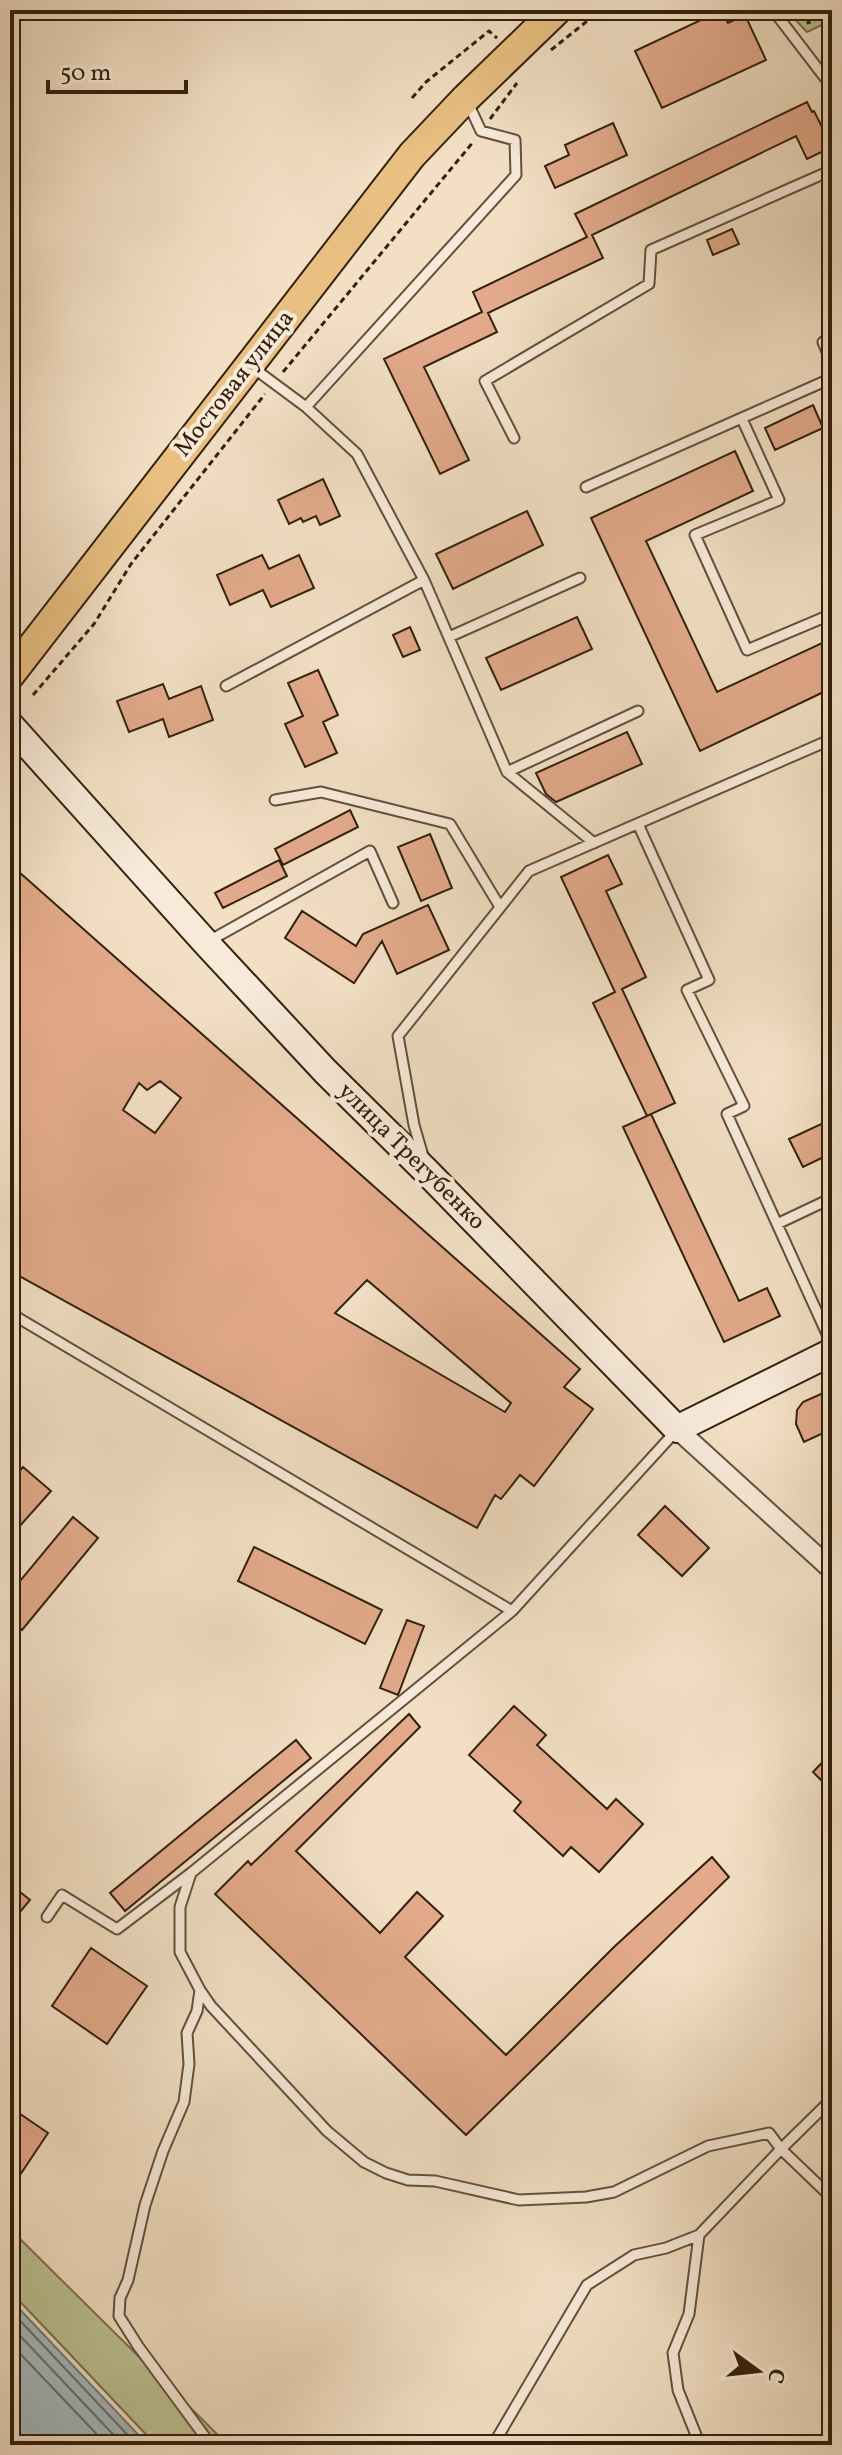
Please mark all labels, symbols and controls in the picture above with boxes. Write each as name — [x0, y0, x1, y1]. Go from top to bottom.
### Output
scale bar — [48, 44, 186, 94]
text: 50 m — [60, 57, 112, 91]
street label: Мостовая улица — [167, 303, 303, 465]
street label: улица Трегубенко — [330, 1076, 492, 1238]
north arrow — [718, 2331, 798, 2411]
text: С — [758, 2365, 792, 2386]

